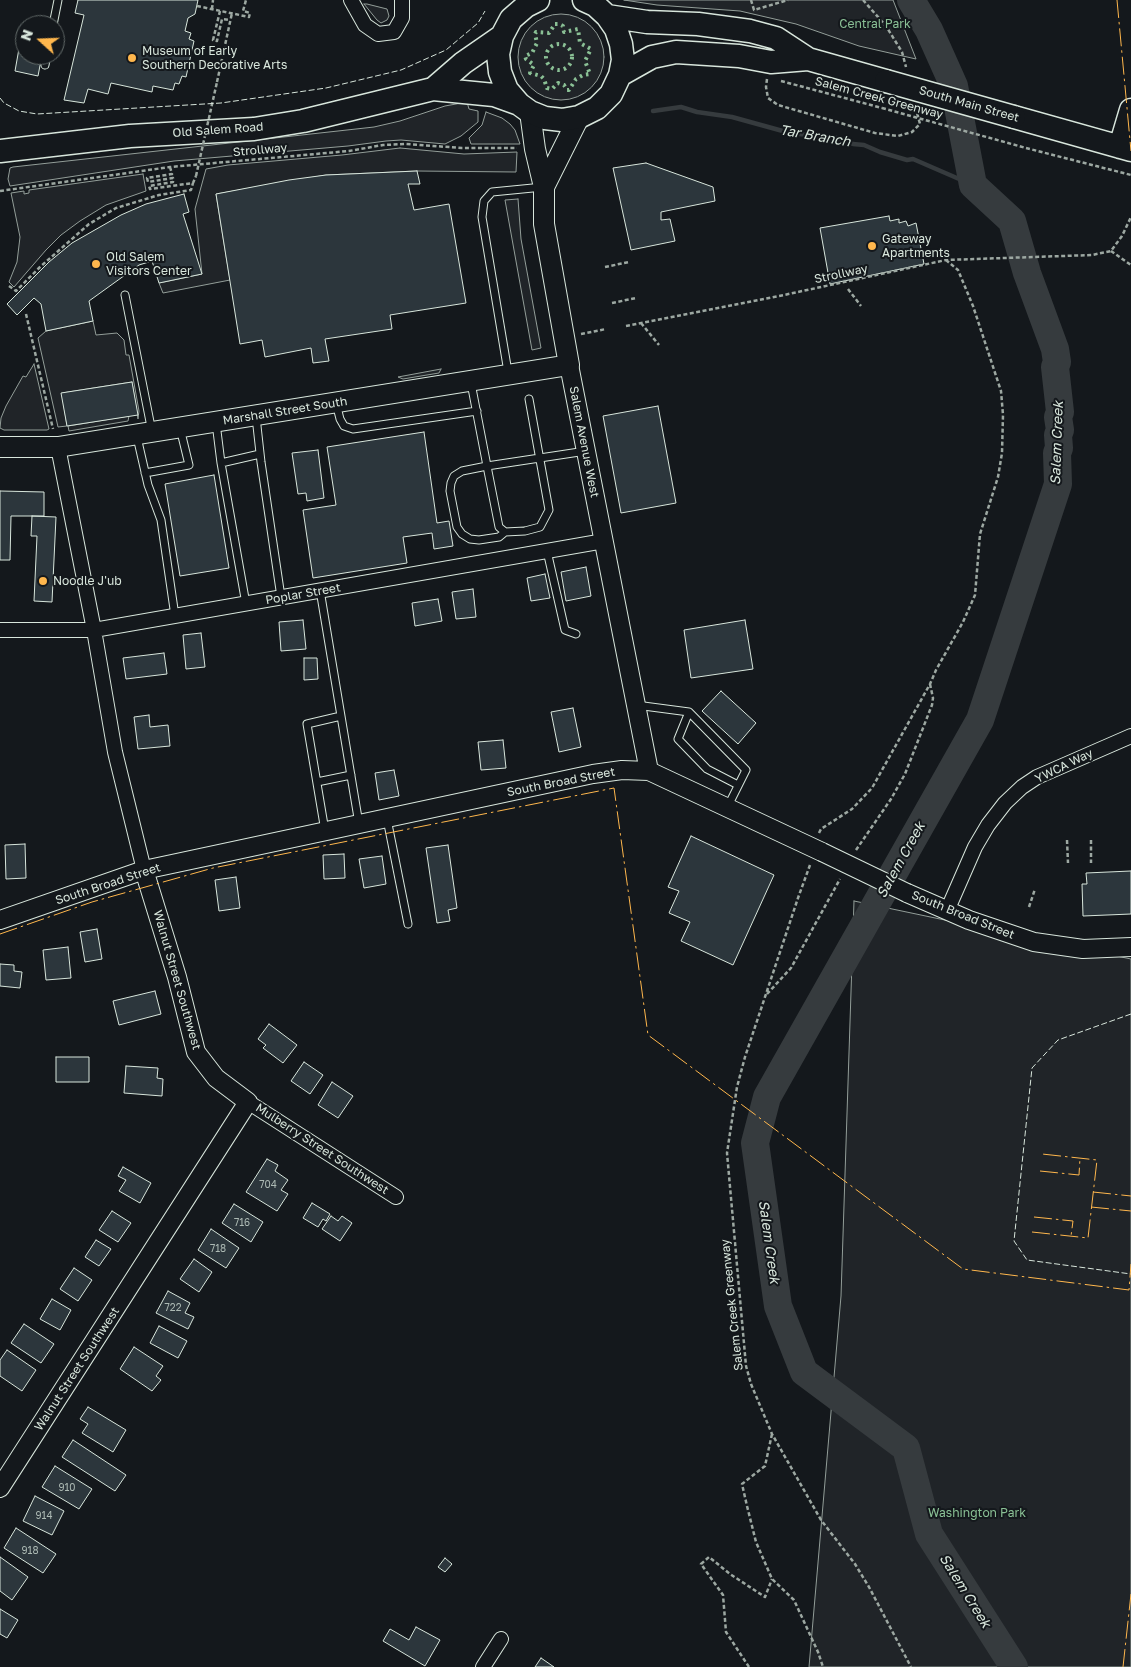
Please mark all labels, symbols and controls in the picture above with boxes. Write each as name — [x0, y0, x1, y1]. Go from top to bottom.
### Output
north arrow — [15, 15, 65, 65]
park label: Central Park — [839, 17, 911, 31]
text: N — [17, 27, 36, 43]
place label: Museum of Early Southern Decorative Arts — [142, 44, 287, 72]
marker: Museum of Early Southern Decorative Arts — [126, 52, 138, 64]
street label: Salem Creek Greenway — [813, 74, 945, 122]
street label: South Main Street — [917, 83, 1021, 125]
street label: Old Salem Road — [172, 120, 264, 140]
water label: Tar Branch — [778, 121, 852, 151]
street label: Strollway — [232, 140, 288, 160]
place label: Gateway Apartments — [882, 232, 950, 260]
marker: Gateway Apartments — [866, 240, 878, 252]
place label: Old Salem Visitors Center — [106, 250, 192, 278]
marker: Old Salem Visitors Center — [90, 258, 102, 270]
street label: Strollway — [813, 261, 869, 287]
street label: Salem Avenue West — [566, 385, 602, 499]
street label: Marshall Street South — [222, 394, 348, 428]
water label: Salem Creek — [1047, 401, 1067, 485]
place label: Noodle J'ub — [53, 574, 122, 588]
marker: Noodle J'ub — [37, 575, 49, 587]
street label: Poplar Street — [264, 580, 342, 608]
street label: YWCA Way — [1033, 746, 1095, 786]
street label: South Broad Street — [506, 764, 616, 800]
water label: Salem Creek — [873, 819, 929, 901]
street label: South Broad Street — [54, 860, 162, 908]
street label: South Broad Street — [909, 888, 1017, 942]
street label: Walnut Street Southwest — [150, 909, 204, 1051]
street label: Mulberry Street Southwest — [253, 1101, 391, 1197]
house number: 704 — [259, 1179, 277, 1191]
water label: Salem Creek — [755, 1199, 783, 1285]
house number: 716 — [234, 1217, 250, 1229]
street label: Salem Creek Greenway — [718, 1239, 746, 1371]
house number: 718 — [210, 1243, 226, 1255]
house number: 722 — [165, 1302, 181, 1314]
street label: Walnut Street Southwest — [32, 1304, 122, 1434]
house number: 910 — [58, 1482, 76, 1494]
park label: Washington Park — [928, 1506, 1026, 1520]
house number: 914 — [36, 1510, 52, 1522]
house number: 918 — [22, 1545, 38, 1557]
water label: Salem Creek — [936, 1551, 994, 1631]

